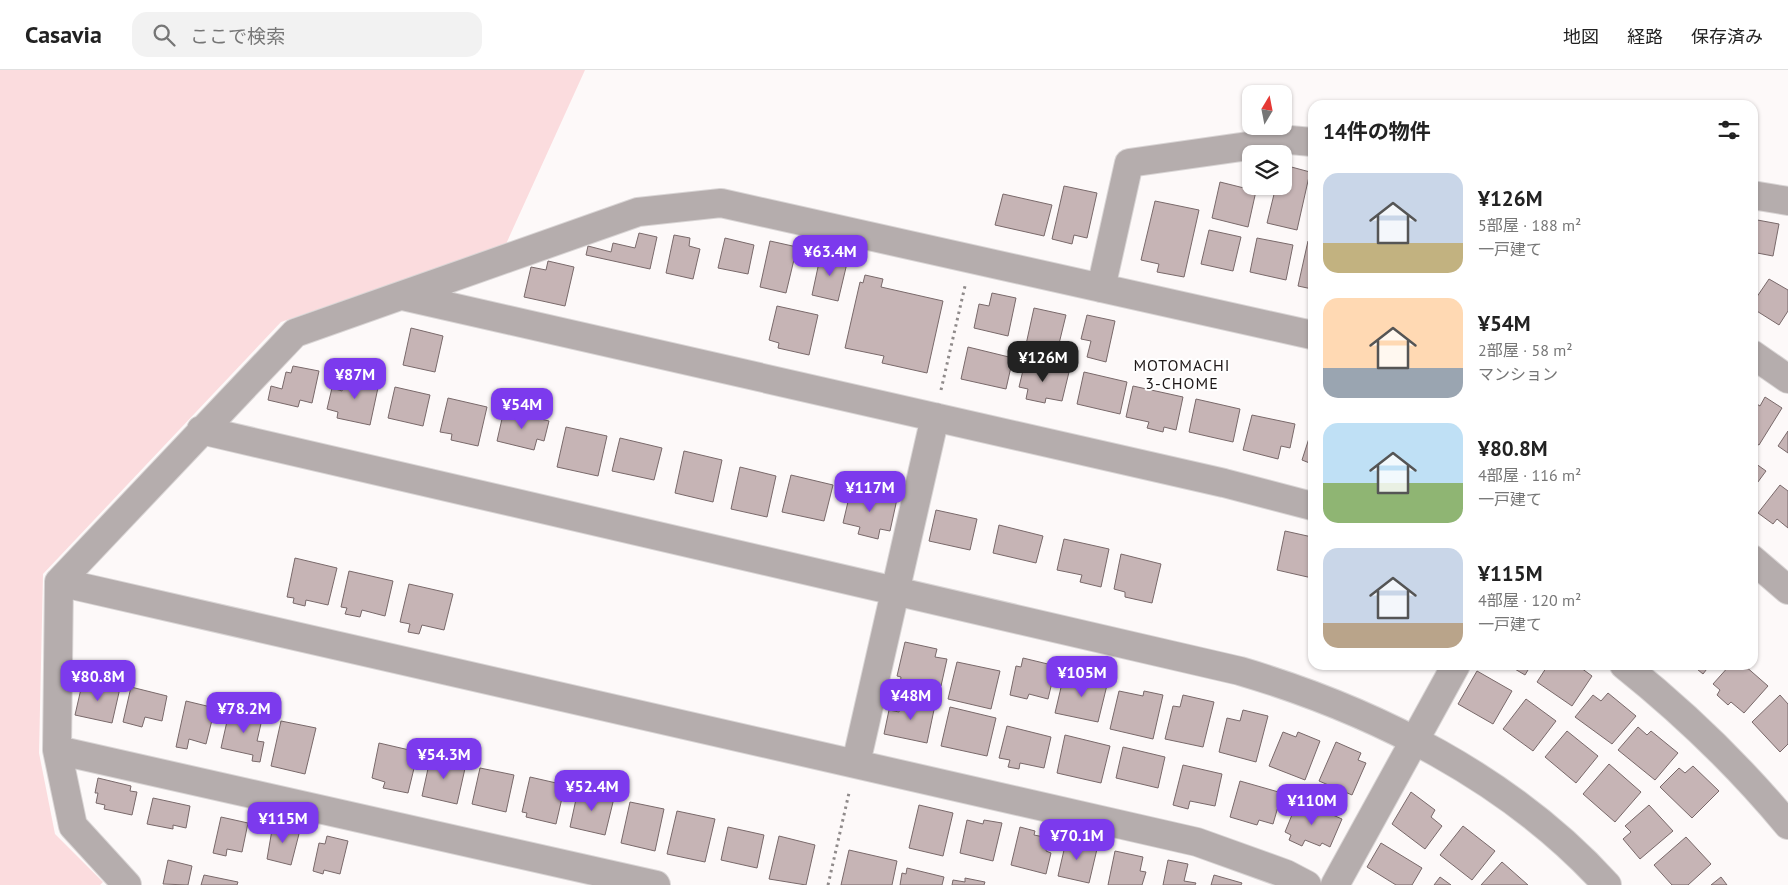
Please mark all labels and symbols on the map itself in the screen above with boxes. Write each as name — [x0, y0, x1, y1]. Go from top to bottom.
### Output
north arrow — [1242, 85, 1292, 135]
pin: ¥63.4M — [789, 234, 871, 277]
pin: ¥126M — [1008, 340, 1078, 383]
district label: MOTOMACHI 3-CHOME — [1133, 355, 1231, 393]
pin: ¥87M — [325, 358, 385, 400]
pin: ¥54M — [492, 388, 552, 430]
pin: ¥117M — [835, 470, 905, 513]
pin: ¥105M — [1047, 656, 1117, 698]
pin: ¥80.8M — [57, 660, 139, 702]
pin: ¥48M — [881, 678, 941, 721]
pin: ¥78.2M — [203, 692, 285, 734]
pin: ¥54.3M — [403, 738, 485, 780]
pin: ¥52.4M — [551, 770, 633, 812]
pin: ¥110M — [1277, 784, 1347, 826]
pin: ¥115M — [248, 802, 318, 844]
pin: ¥70.1M — [1036, 818, 1118, 861]

